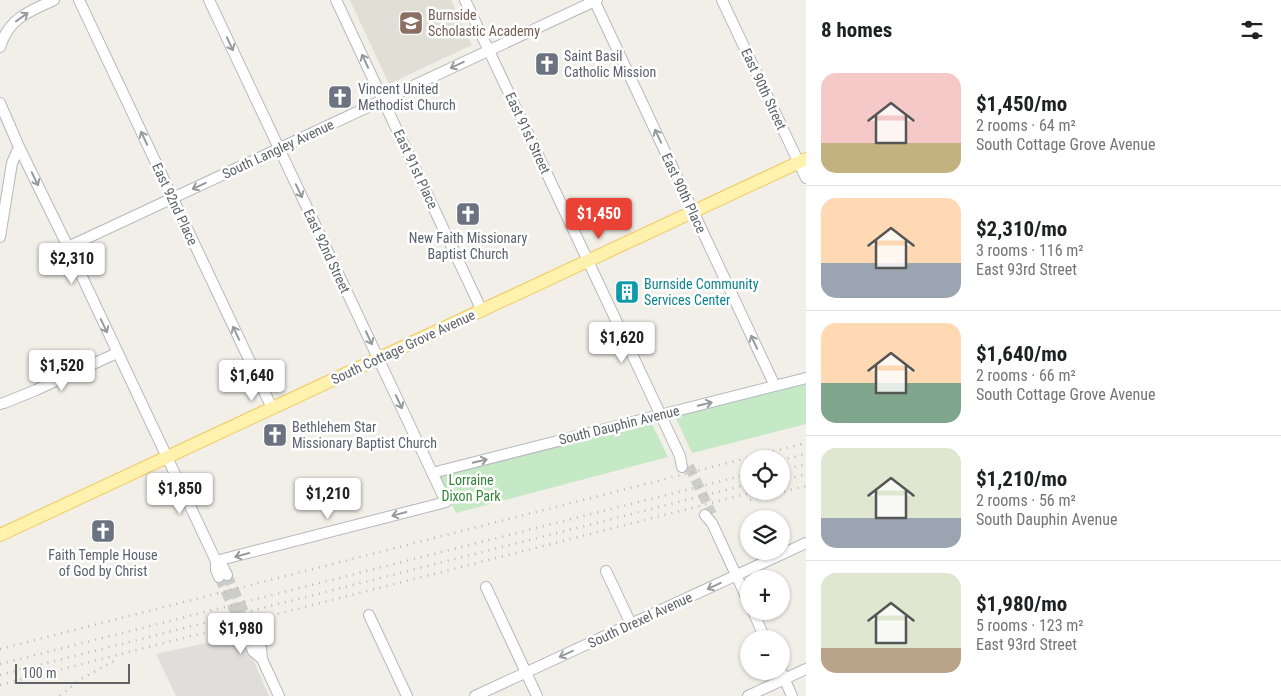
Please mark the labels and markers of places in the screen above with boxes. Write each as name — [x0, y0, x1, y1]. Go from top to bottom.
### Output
place label: Burnside Scholastic Academy — [428, 7, 540, 39]
school or university icon: Burnside Scholastic Academy — [398, 10, 424, 36]
place label: Saint Basil Catholic Mission — [564, 48, 656, 80]
church icon: Saint Basil Catholic Mission — [534, 51, 560, 77]
place label: Vincent United Methodist Church — [358, 81, 456, 113]
church icon: Vincent United Methodist Church — [327, 84, 353, 110]
pin: $1,450 — [558, 198, 640, 240]
church icon: New Faith Missionary Baptist Church — [455, 201, 481, 227]
place label: New Faith Missionary Baptist Church — [409, 230, 527, 262]
pin: $2,310 — [31, 242, 113, 285]
place label: Burnside Community Services Center — [644, 276, 759, 308]
building icon: Burnside Community Services Center — [614, 279, 640, 305]
pin: $1,620 — [581, 322, 663, 364]
pin: $1,520 — [21, 350, 103, 392]
pin: $1,640 — [211, 360, 293, 402]
place label: Bethlehem Star Missionary Baptist Church — [292, 419, 437, 451]
church icon: Bethlehem Star Missionary Baptist Church — [262, 422, 288, 448]
pin: $1,850 — [139, 472, 221, 515]
pin: $1,210 — [287, 478, 369, 520]
church icon: Faith Temple House of God by Christ — [90, 518, 116, 544]
place label: Faith Temple House of God by Christ — [48, 547, 158, 579]
pin: $1,980 — [200, 612, 282, 655]

